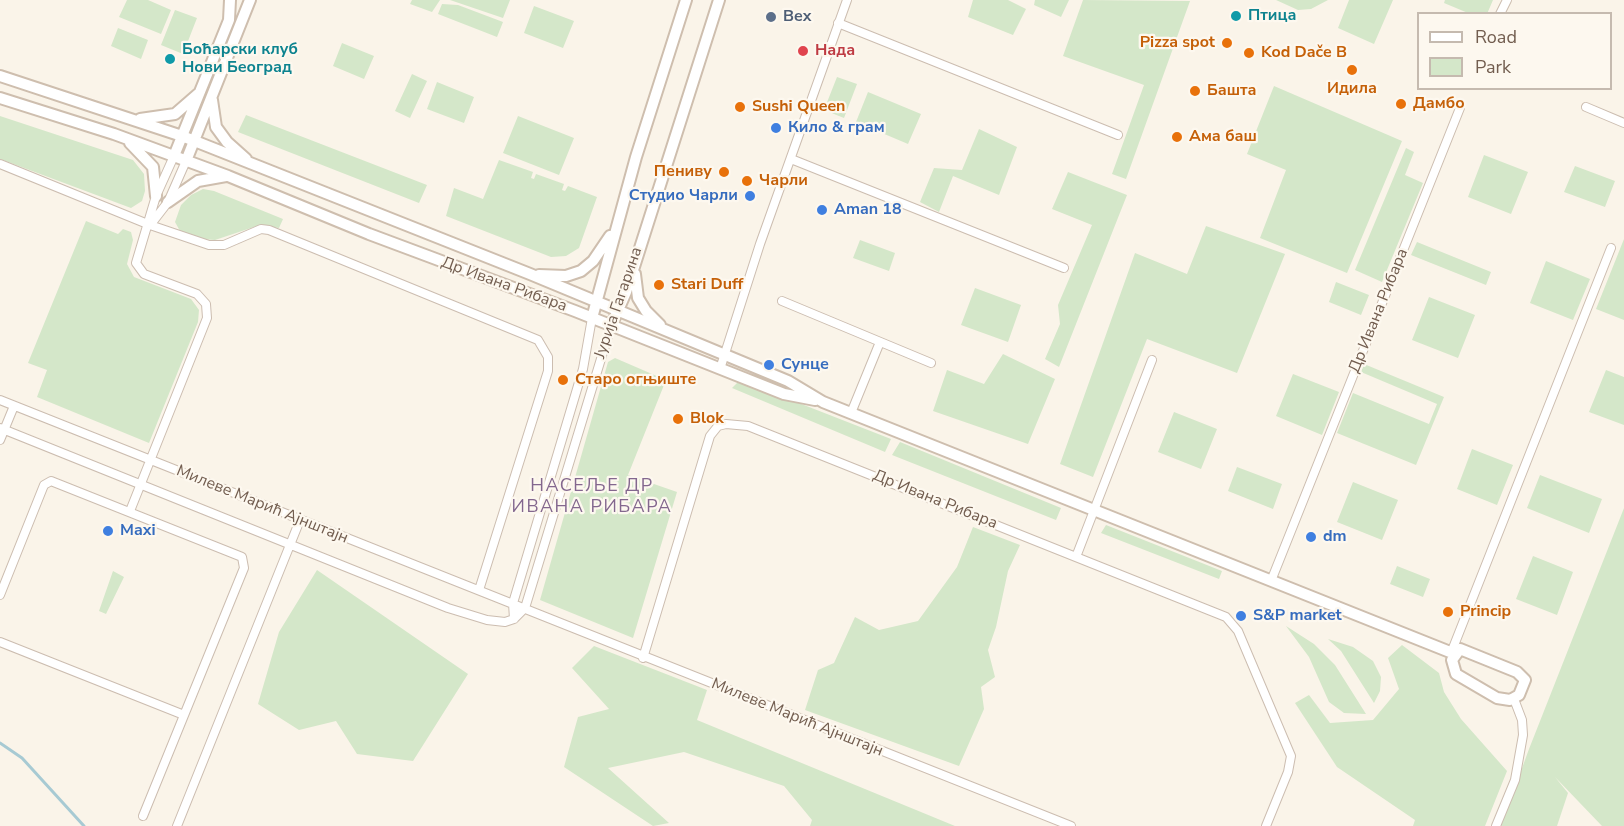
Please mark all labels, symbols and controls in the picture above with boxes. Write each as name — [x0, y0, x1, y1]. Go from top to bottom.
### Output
place label: Птица — [1248, 6, 1296, 26]
place label: Bex — [783, 7, 811, 27]
marker: Птица — [1229, 9, 1243, 23]
marker: Bex — [764, 10, 778, 24]
legend — [1417, 12, 1612, 90]
text: Road — [1475, 25, 1517, 49]
place label: Pizza spot — [1140, 33, 1215, 53]
marker: Pizza spot — [1220, 36, 1234, 50]
place label: Боћарски клуб Нови Београд — [182, 40, 298, 78]
place label: Нада — [815, 41, 855, 61]
place label: Kod Dače B — [1261, 43, 1347, 63]
marker: Нада — [796, 44, 810, 58]
marker: Kod Dače B — [1242, 46, 1256, 60]
marker: Боћарски клуб Нови Београд — [163, 52, 177, 66]
text: Park — [1475, 55, 1511, 79]
marker: Идила — [1345, 63, 1359, 77]
place label: Идила — [1327, 79, 1377, 99]
place label: Башта — [1207, 81, 1257, 101]
marker: Башта — [1188, 84, 1202, 98]
place label: Дамбо — [1413, 94, 1465, 114]
place label: Sushi Queen — [752, 97, 845, 117]
marker: Дамбо — [1394, 97, 1408, 111]
marker: Sushi Queen — [733, 100, 747, 114]
place label: Кило & грам — [788, 118, 885, 138]
marker: Кило & грам — [769, 121, 783, 135]
place label: Ама баш — [1189, 127, 1257, 147]
marker: Ама баш — [1170, 130, 1184, 144]
place label: Пениву — [654, 162, 712, 182]
marker: Пениву — [717, 165, 731, 179]
place label: Чарли — [759, 171, 808, 191]
marker: Чарли — [740, 174, 754, 188]
place label: Студио Чарли — [629, 186, 738, 206]
marker: Студио Чарли — [743, 189, 757, 203]
place label: Aman 18 — [834, 200, 902, 220]
marker: Aman 18 — [815, 203, 829, 217]
street label: Јурија Гагарина — [591, 245, 647, 361]
street label: Др Ивана Рибара — [1345, 246, 1413, 376]
street label: Др Ивана Рибара — [438, 253, 570, 317]
place label: Stari Duff — [671, 275, 743, 295]
marker: Stari Duff — [652, 278, 666, 292]
place label: Сунце — [781, 355, 829, 375]
marker: Сунце — [762, 358, 776, 372]
place label: Старо огњиште — [575, 370, 696, 390]
marker: Старо огњиште — [556, 373, 570, 387]
place label: Blok — [690, 409, 724, 429]
marker: Blok — [671, 412, 685, 426]
street label: Милеве Марић Ајнштајн — [173, 462, 351, 548]
street label: Др Ивана Рибара — [870, 466, 1000, 534]
district label: НАСЕЉЕ ДР ИВАНА РИБАРА — [512, 476, 672, 518]
place label: Maxi — [120, 521, 155, 541]
marker: Maxi — [101, 524, 115, 538]
place label: dm — [1323, 527, 1347, 547]
marker: dm — [1304, 530, 1318, 544]
place label: Princip — [1460, 602, 1511, 622]
marker: Princip — [1441, 605, 1455, 619]
place label: S&P market — [1253, 606, 1342, 626]
marker: S&P market — [1234, 609, 1248, 623]
street label: Милеве Марић Ајнштајн — [708, 675, 886, 761]

